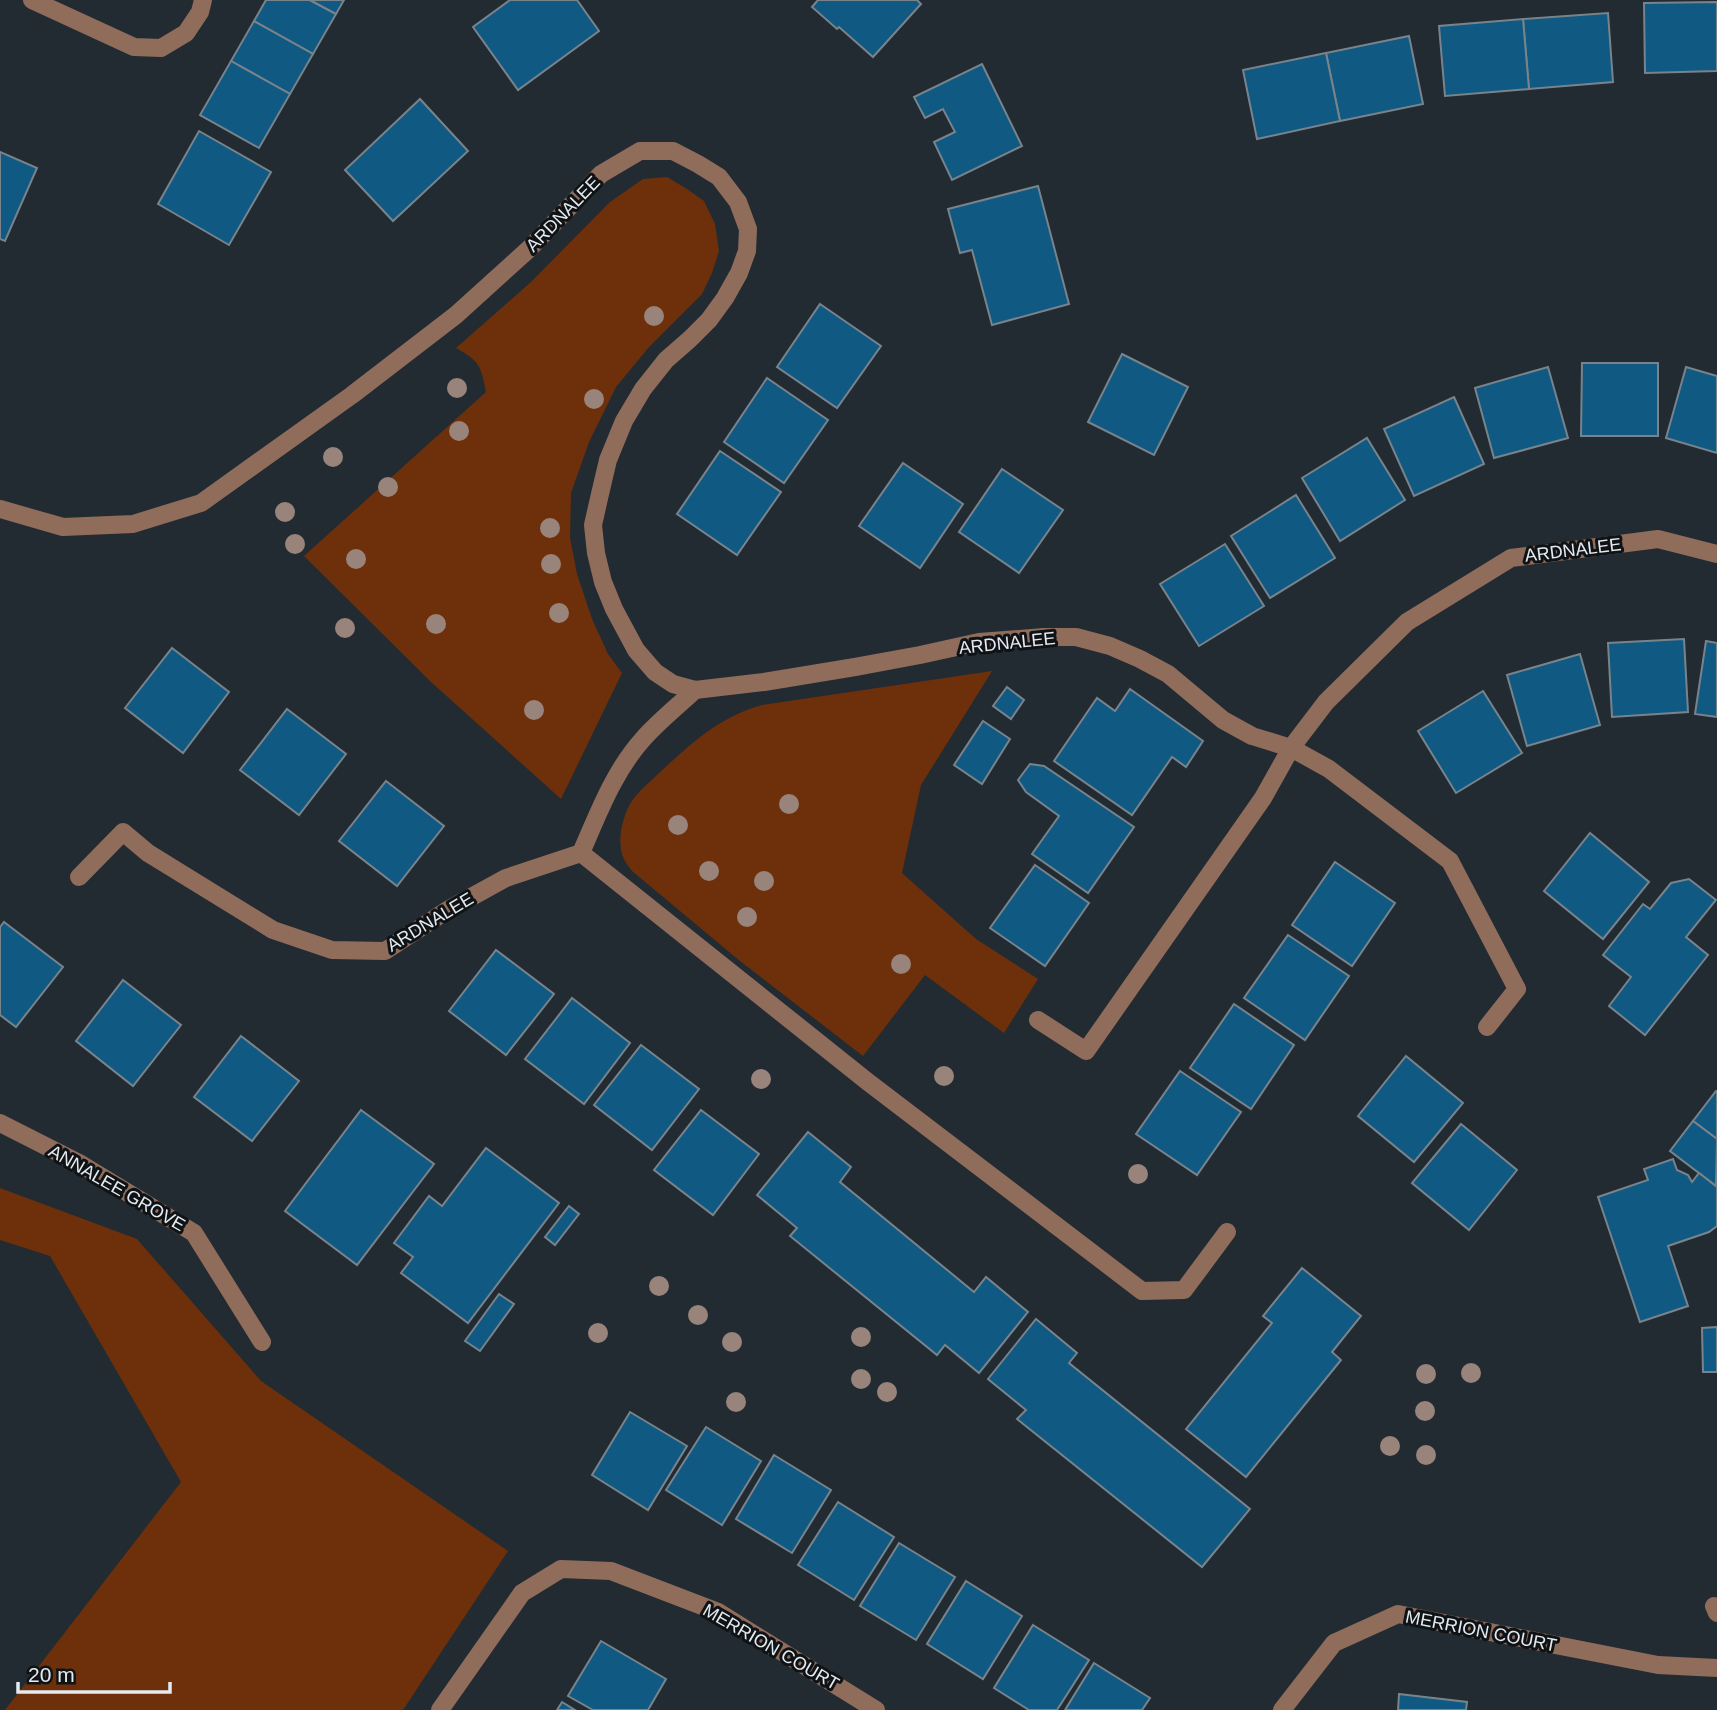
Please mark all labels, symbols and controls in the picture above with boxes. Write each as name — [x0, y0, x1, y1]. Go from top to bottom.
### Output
street label: ARDNALEE — [522, 172, 604, 256]
street label: ARDNALEE — [1524, 534, 1622, 566]
street label: ARDNALEE — [958, 628, 1056, 658]
street label: ARDNALEE — [383, 888, 477, 956]
street label: ANNALEE GROVE — [45, 1141, 189, 1235]
street label: MERRION COURT — [699, 1600, 843, 1694]
street label: MERRION COURT — [1404, 1607, 1558, 1655]
scale bar — [18, 1650, 170, 1694]
text: 20 m — [28, 1663, 75, 1686]

